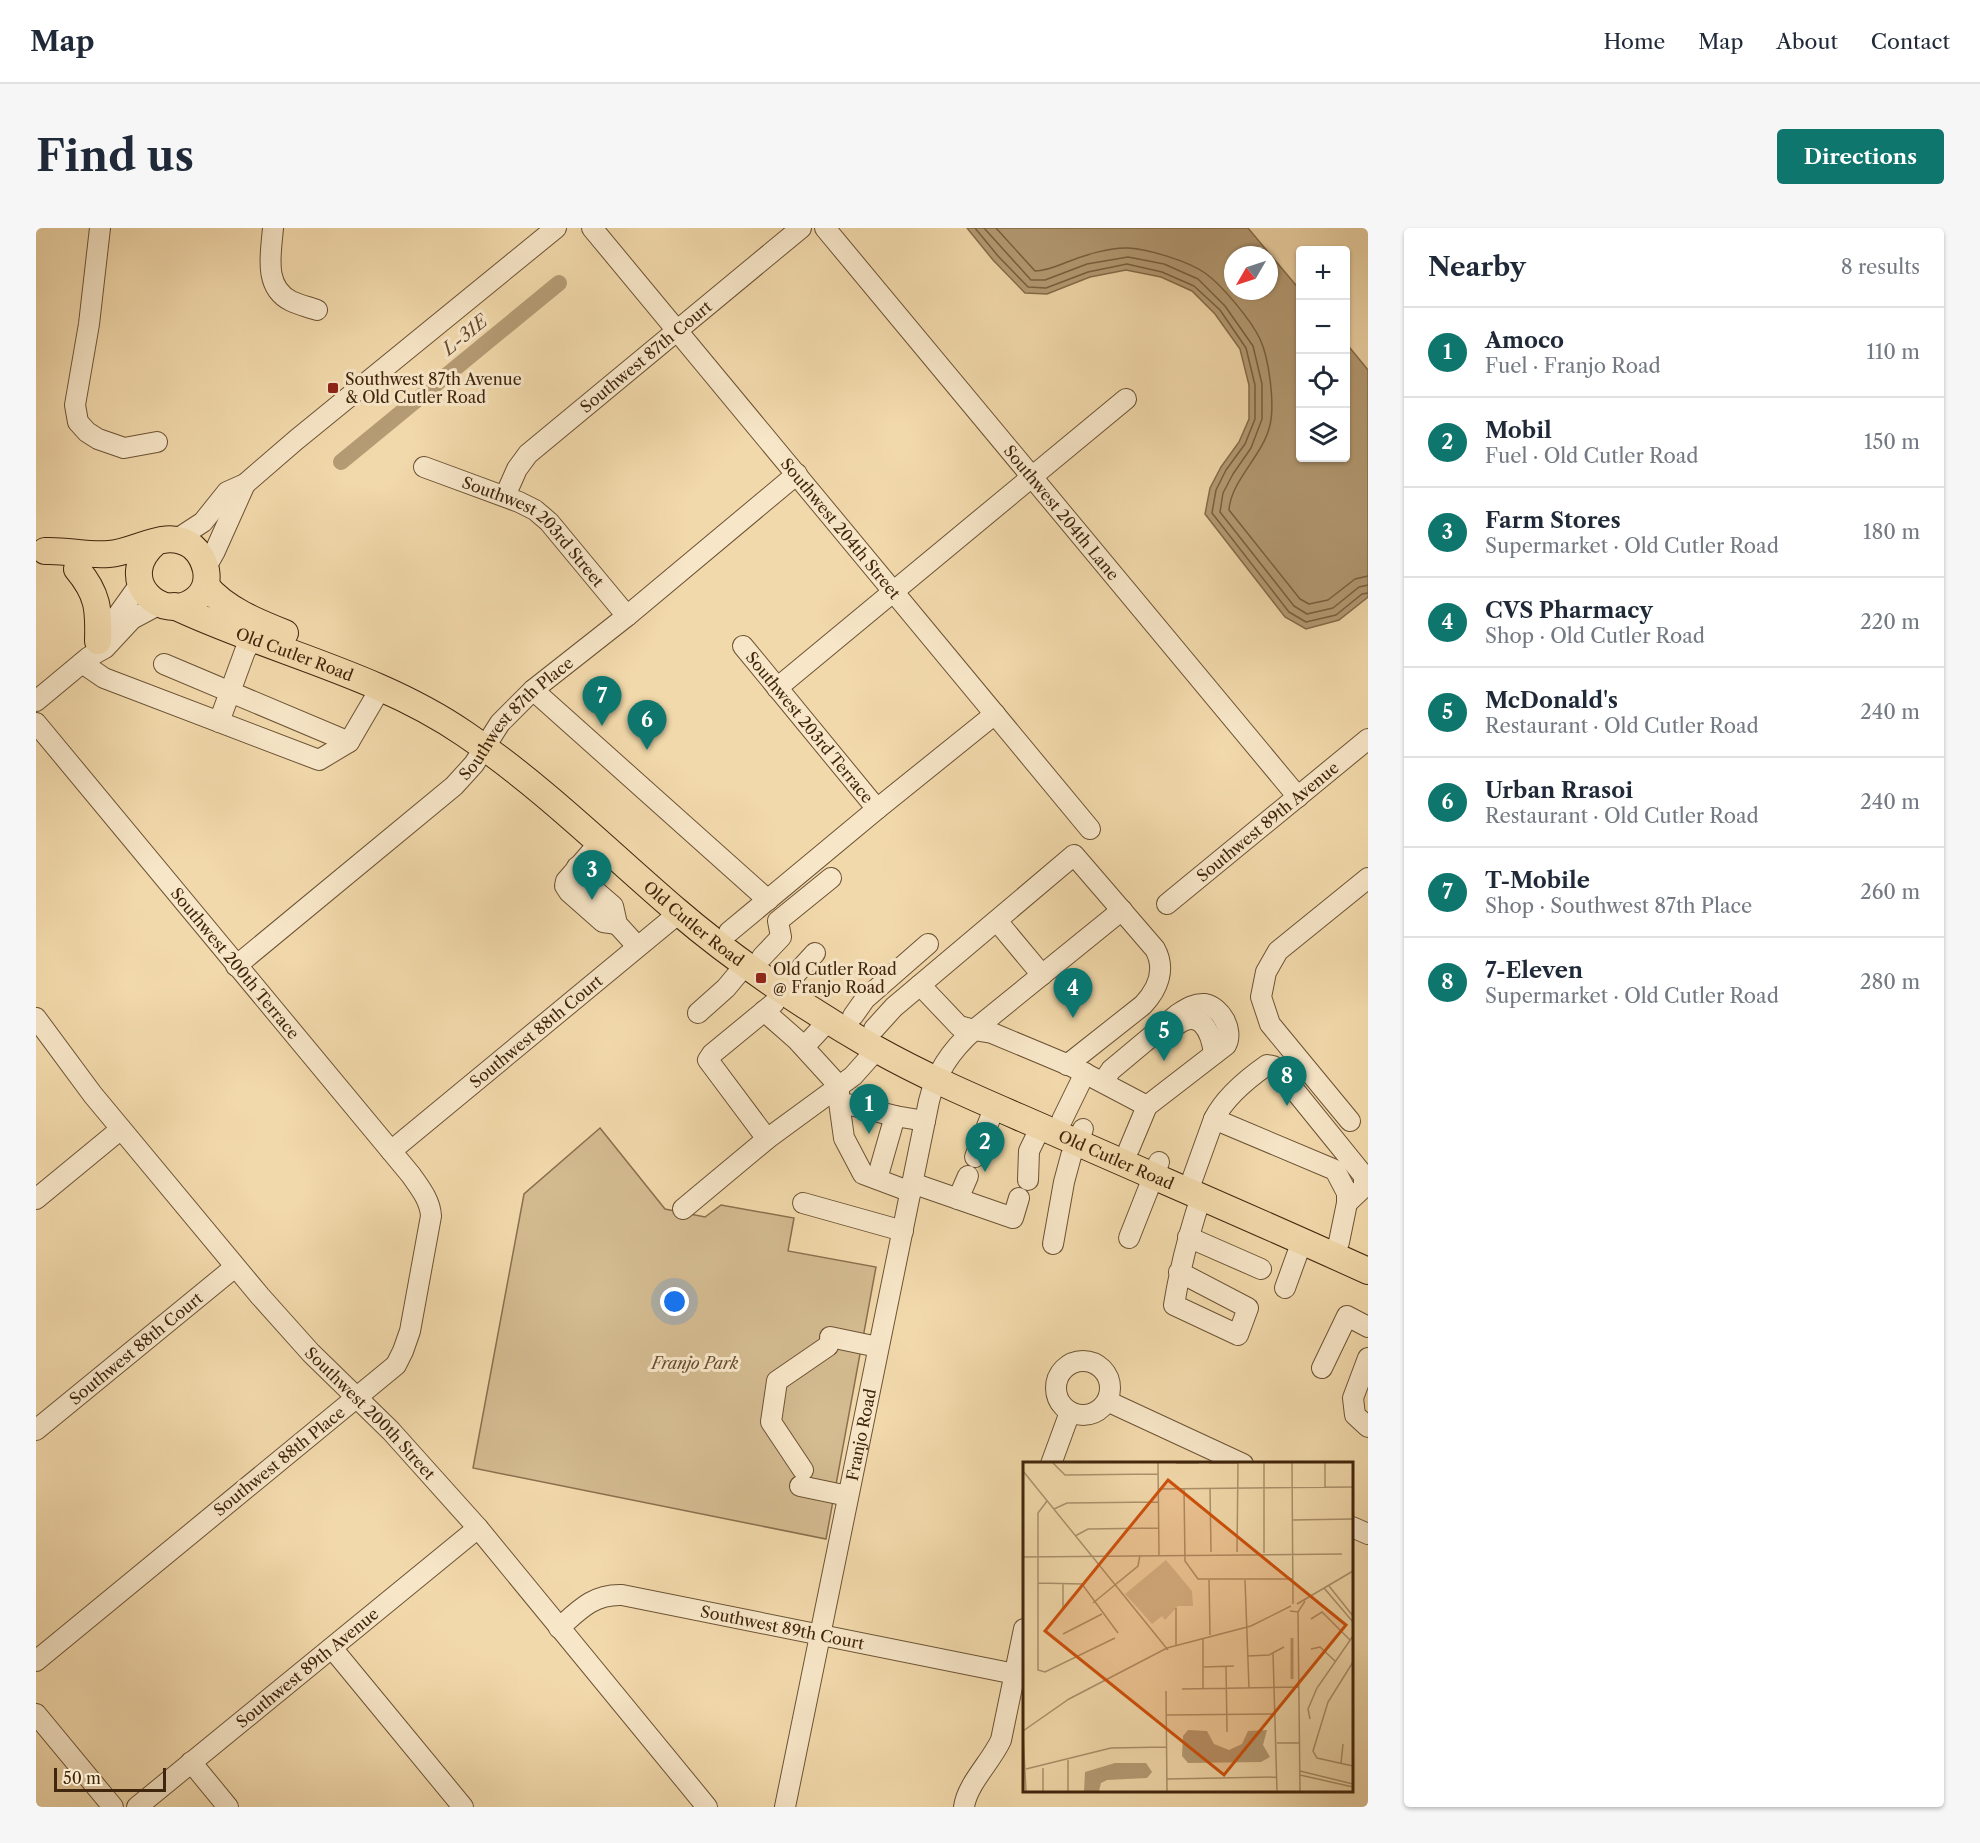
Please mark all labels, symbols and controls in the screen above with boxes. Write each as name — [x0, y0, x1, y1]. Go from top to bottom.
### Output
text: Map — [30, 24, 94, 58]
text: Home — [1604, 29, 1665, 54]
text: Map — [1698, 29, 1743, 54]
text: About — [1776, 29, 1838, 54]
text: Contact — [1871, 29, 1950, 54]
button: Directions — [1777, 129, 1944, 184]
text: Find us — [36, 130, 194, 182]
north arrow — [1224, 246, 1278, 300]
map controls — [1296, 246, 1350, 462]
button: + — [1296, 246, 1350, 300]
text: Nearby — [1428, 251, 1526, 283]
text: 8 results — [1841, 255, 1920, 279]
street label: Southwest 87th Court — [576, 296, 716, 417]
button: − — [1296, 300, 1350, 354]
water label: L-31E — [436, 309, 493, 361]
text: Amoco — [1485, 327, 1564, 354]
text: 1 — [1443, 340, 1452, 364]
text: 110 m — [1867, 340, 1920, 364]
button: locate — [1296, 354, 1350, 408]
text: Fuel · Franjo Road — [1485, 354, 1661, 378]
place label: Southwest 87th Avenue & Old Cutler Road — [345, 369, 522, 407]
marker: Southwest 87th Avenue & Old Cutler Road — [326, 381, 340, 395]
button: layers — [1296, 408, 1350, 462]
text: Mobil — [1485, 417, 1552, 444]
text: 2 — [1442, 430, 1453, 454]
text: 150 m — [1864, 430, 1920, 454]
street label: Southwest 204th Lane — [1000, 441, 1123, 584]
text: Fuel · Old Cutler Road — [1485, 444, 1698, 468]
street label: Southwest 204th Street — [777, 454, 905, 603]
street label: Southwest 203rd Street — [459, 472, 609, 591]
text: Farm Stores — [1485, 507, 1621, 534]
text: 3 — [1442, 520, 1453, 544]
text: 180 m — [1863, 520, 1920, 544]
text: Supermarket · Old Cutler Road — [1485, 534, 1779, 558]
text: CVS Pharmacy — [1485, 597, 1653, 624]
text: 4 — [1442, 610, 1453, 634]
text: 220 m — [1860, 610, 1920, 634]
street label: Old Cutler Road — [233, 623, 357, 685]
text: Shop · Old Cutler Road — [1485, 624, 1705, 648]
street label: Southwest 203rd Terrace — [742, 647, 878, 807]
street label: Southwest 87th Place — [454, 652, 577, 784]
pin: 7 — [582, 676, 622, 726]
text: McDonald's — [1485, 687, 1618, 714]
pin: 6 — [628, 700, 666, 750]
text: 5 — [1442, 700, 1453, 724]
text: 240 m — [1860, 700, 1920, 724]
text: Restaurant · Old Cutler Road — [1485, 714, 1759, 738]
street label: Southwest 89th Avenue — [1192, 757, 1343, 886]
text: Urban Rrasoi — [1485, 777, 1633, 804]
text: 6 — [1442, 790, 1453, 814]
text: 240 m — [1860, 790, 1920, 814]
text: Restaurant · Old Cutler Road — [1485, 804, 1759, 828]
pin: 3 — [572, 850, 612, 900]
text: T-Mobile — [1485, 867, 1590, 894]
street label: Old Cutler Road — [640, 877, 748, 971]
text: 7 — [1442, 880, 1453, 904]
text: 260 m — [1860, 880, 1920, 904]
street label: Southwest 200th Terrace — [167, 883, 304, 1043]
text: Shop · Southwest 87th Place — [1485, 894, 1752, 918]
text: 7-Eleven — [1485, 957, 1583, 984]
place label: Old Cutler Road @ Franjo Road — [773, 959, 897, 997]
pin: 4 — [1054, 968, 1092, 1018]
street label: Southwest 88th Court — [465, 970, 607, 1092]
text: 8 — [1441, 970, 1454, 994]
text: 280 m — [1860, 970, 1920, 994]
marker: Old Cutler Road @ Franjo Road — [754, 971, 768, 985]
text: Supermarket · Old Cutler Road — [1485, 984, 1779, 1008]
pin: 5 — [1144, 1012, 1184, 1061]
pin: 8 — [1268, 1056, 1306, 1106]
pin: 1 — [850, 1084, 888, 1134]
pin: 2 — [966, 1122, 1004, 1172]
street label: Old Cutler Road — [1055, 1126, 1177, 1194]
your location — [660, 1287, 689, 1316]
street label: Southwest 88th Court — [65, 1288, 207, 1409]
street label: Southwest 200th Street — [301, 1343, 440, 1484]
park label: Franjo Park — [650, 1353, 739, 1373]
street label: Franjo Road — [842, 1387, 880, 1483]
street label: Southwest 88th Place — [209, 1402, 349, 1520]
inset map — [1023, 1462, 1353, 1792]
street label: Southwest 89th Court — [699, 1601, 866, 1653]
street label: Southwest 89th Avenue — [232, 1603, 383, 1732]
scale bar — [54, 1765, 166, 1792]
text: 50 m — [63, 1768, 101, 1788]

